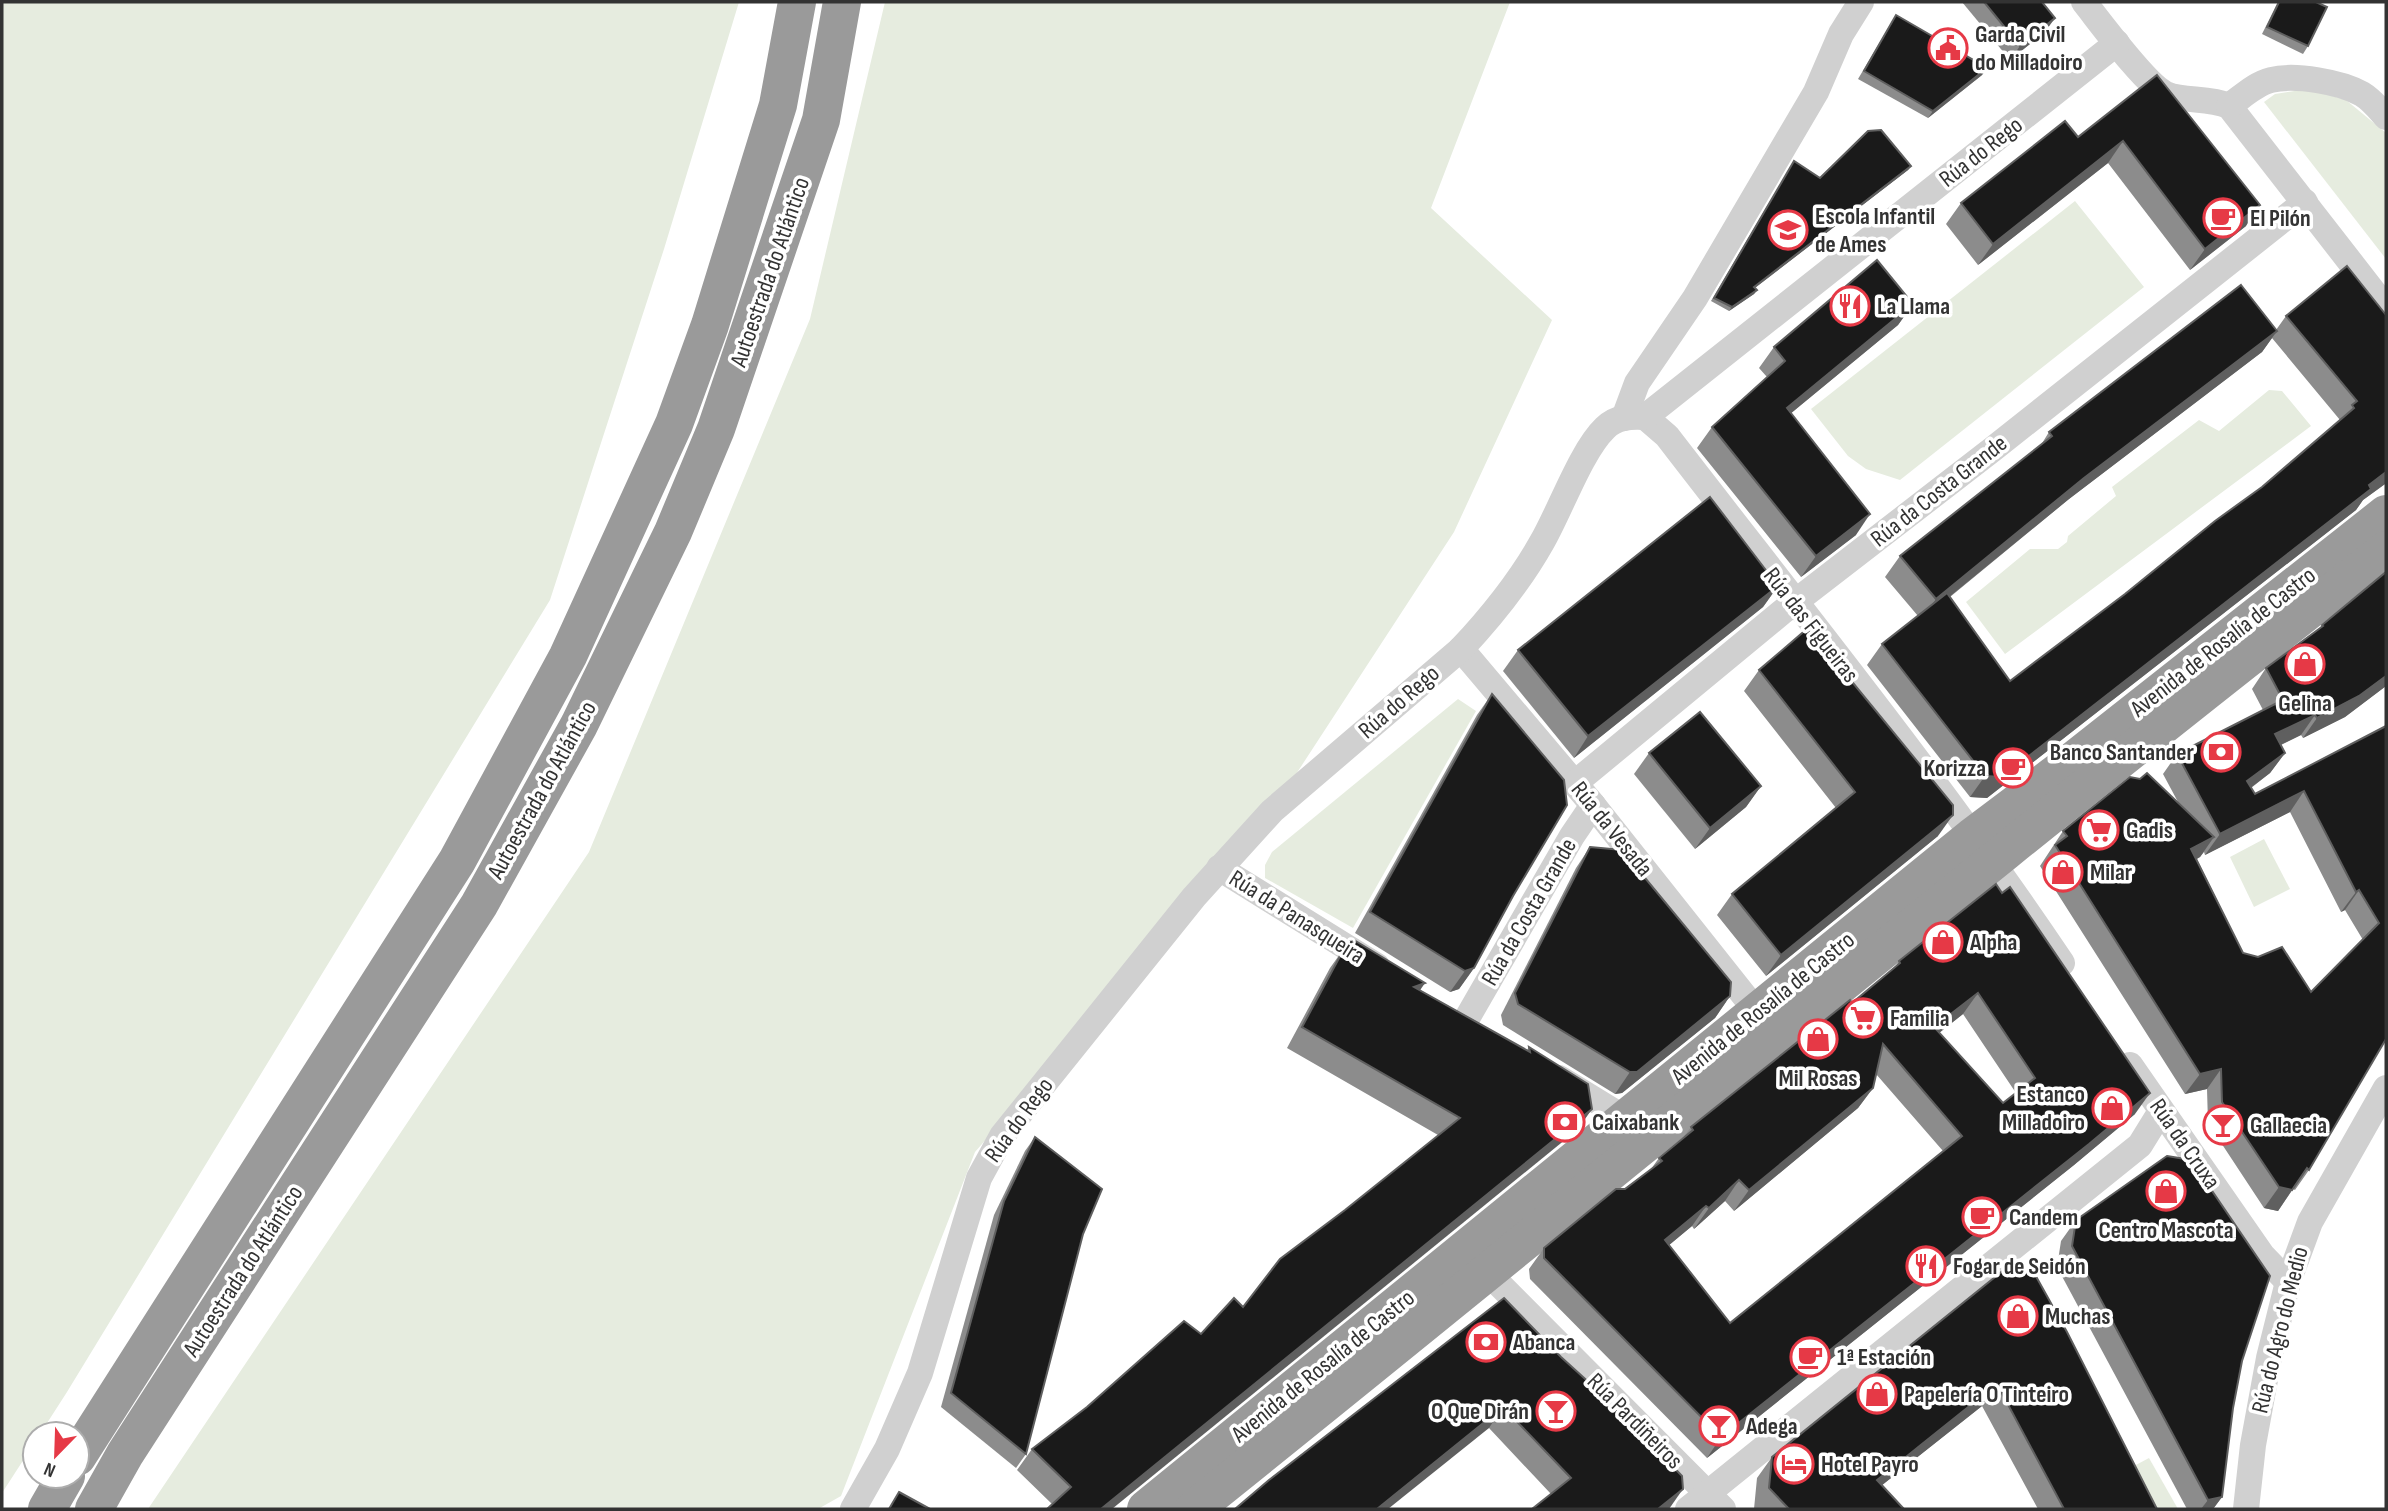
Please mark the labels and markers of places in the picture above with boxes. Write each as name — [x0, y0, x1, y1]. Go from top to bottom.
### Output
place label: Garda Civil do Milladoiro — [1975, 20, 2083, 77]
public building icon: Garda Civil do Milladoiro — [1927, 27, 1969, 69]
cafe icon: El Pilón — [2202, 197, 2244, 239]
place label: Escola Infantil de Ames — [1815, 202, 1935, 259]
place label: El Pilón — [2250, 204, 2311, 233]
school or university icon: Escola Infantil de Ames — [1767, 209, 1809, 251]
restaurant icon: La Llama — [1829, 285, 1871, 327]
place label: La Llama — [1877, 292, 1950, 321]
shop icon: Gelina — [2284, 643, 2326, 685]
place label: Gelina — [2278, 689, 2332, 718]
bank icon: Banco Santander — [2200, 731, 2242, 773]
place label: Banco Santander — [2050, 738, 2195, 767]
cafe icon: Korizza — [1992, 747, 2034, 789]
place label: Korizza — [1924, 754, 1986, 783]
supermarket icon: Gadis — [2078, 809, 2120, 851]
place label: Gadis — [2126, 816, 2173, 845]
shop icon: Milar — [2042, 851, 2084, 893]
place label: Milar — [2090, 858, 2133, 887]
shop icon: Alpha — [1922, 921, 1964, 963]
place label: Alpha — [1969, 928, 2017, 957]
supermarket icon: Familia — [1842, 997, 1884, 1039]
place label: Familia — [1890, 1004, 1950, 1033]
shop icon: Mil Rosas — [1797, 1018, 1839, 1060]
place label: Mil Rosas — [1779, 1064, 1857, 1093]
place label: Estanco Milladoiro — [2002, 1080, 2085, 1137]
shop icon: Estanco Milladoiro — [2091, 1087, 2133, 1129]
bank icon: Caixabank — [1544, 1101, 1586, 1143]
bar icon: Gallaecia — [2202, 1104, 2244, 1146]
place label: Caixabank — [1592, 1108, 1679, 1137]
place label: Gallaecia — [2250, 1111, 2327, 1140]
shop icon: Centro Mascota — [2145, 1170, 2187, 1212]
cafe icon: Candem — [1961, 1196, 2003, 1238]
place label: Candem — [2009, 1203, 2078, 1232]
place label: Centro Mascota — [2099, 1216, 2233, 1245]
restaurant icon: Fogar de Seidón — [1905, 1245, 1947, 1287]
place label: Fogar de Seidón — [1953, 1252, 2086, 1281]
shop icon: Muchas — [1997, 1295, 2039, 1337]
place label: Muchas — [2045, 1302, 2111, 1331]
bank icon: Abanca — [1465, 1321, 1507, 1363]
place label: Abanca — [1512, 1328, 1575, 1357]
cafe icon: 1ª Estación — [1789, 1336, 1831, 1378]
place label: 1ª Estación — [1837, 1343, 1931, 1372]
shop icon: Papelería O Tinteiro — [1856, 1373, 1898, 1415]
place label: Papelería O Tinteiro — [1904, 1380, 2069, 1409]
bar icon: O Que Dirán — [1535, 1390, 1577, 1432]
place label: O Que Dirán — [1431, 1397, 1529, 1426]
bar icon: Adega — [1698, 1405, 1740, 1447]
place label: Adega — [1745, 1412, 1798, 1441]
hotel icon: Hotel Payro — [1773, 1443, 1815, 1485]
place label: Hotel Payro — [1821, 1450, 1919, 1479]

